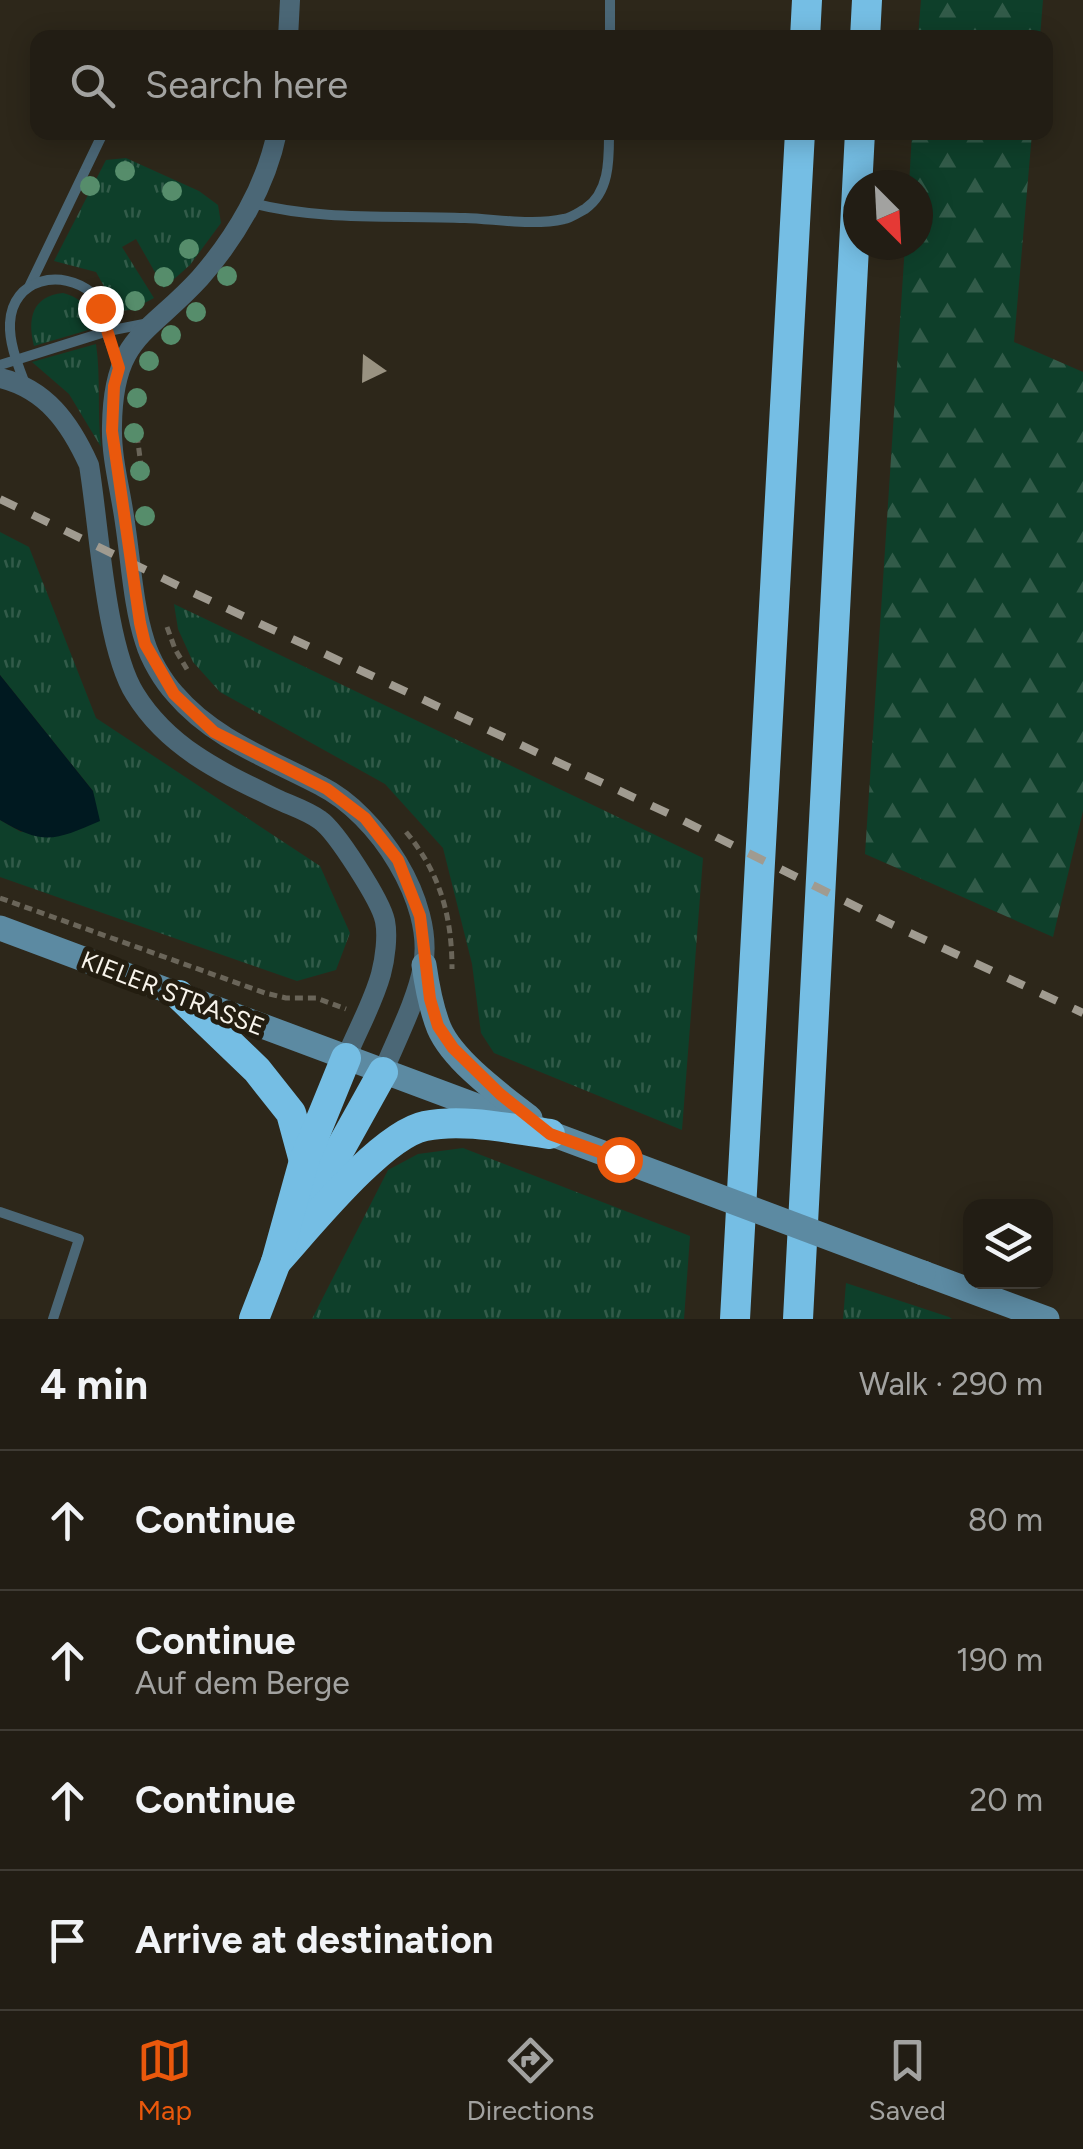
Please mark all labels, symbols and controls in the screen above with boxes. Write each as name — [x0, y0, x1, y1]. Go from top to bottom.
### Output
search box — [30, 30, 1053, 140]
icon: search — [65, 58, 120, 113]
text: Search here — [145, 62, 348, 108]
north arrow — [843, 170, 933, 260]
route end — [78, 286, 124, 332]
street label: KIELER STRASSE — [77, 944, 269, 1042]
route start — [597, 1137, 643, 1183]
map controls — [963, 1199, 1053, 1289]
button: layers — [963, 1199, 1053, 1289]
text: 4 min — [40, 1359, 148, 1410]
text: Walk · 290 m — [859, 1365, 1043, 1403]
icon: ahead — [40, 1493, 95, 1548]
text: Continue — [135, 1497, 296, 1543]
text: 80 m — [968, 1501, 1043, 1539]
text: Continue — [135, 1618, 296, 1664]
icon: ahead — [40, 1633, 95, 1688]
text: 190 m — [956, 1641, 1043, 1679]
text: Auf dem Berge — [135, 1664, 350, 1702]
icon: ahead — [40, 1773, 95, 1828]
text: Continue — [135, 1777, 296, 1823]
text: 20 m — [969, 1781, 1043, 1819]
icon: arrive — [40, 1913, 95, 1968]
text: Arrive at destination — [135, 1917, 493, 1963]
tab: Map — [137, 2033, 192, 2127]
tab: Directions — [467, 2033, 594, 2127]
tab: Saved — [869, 2033, 946, 2127]

